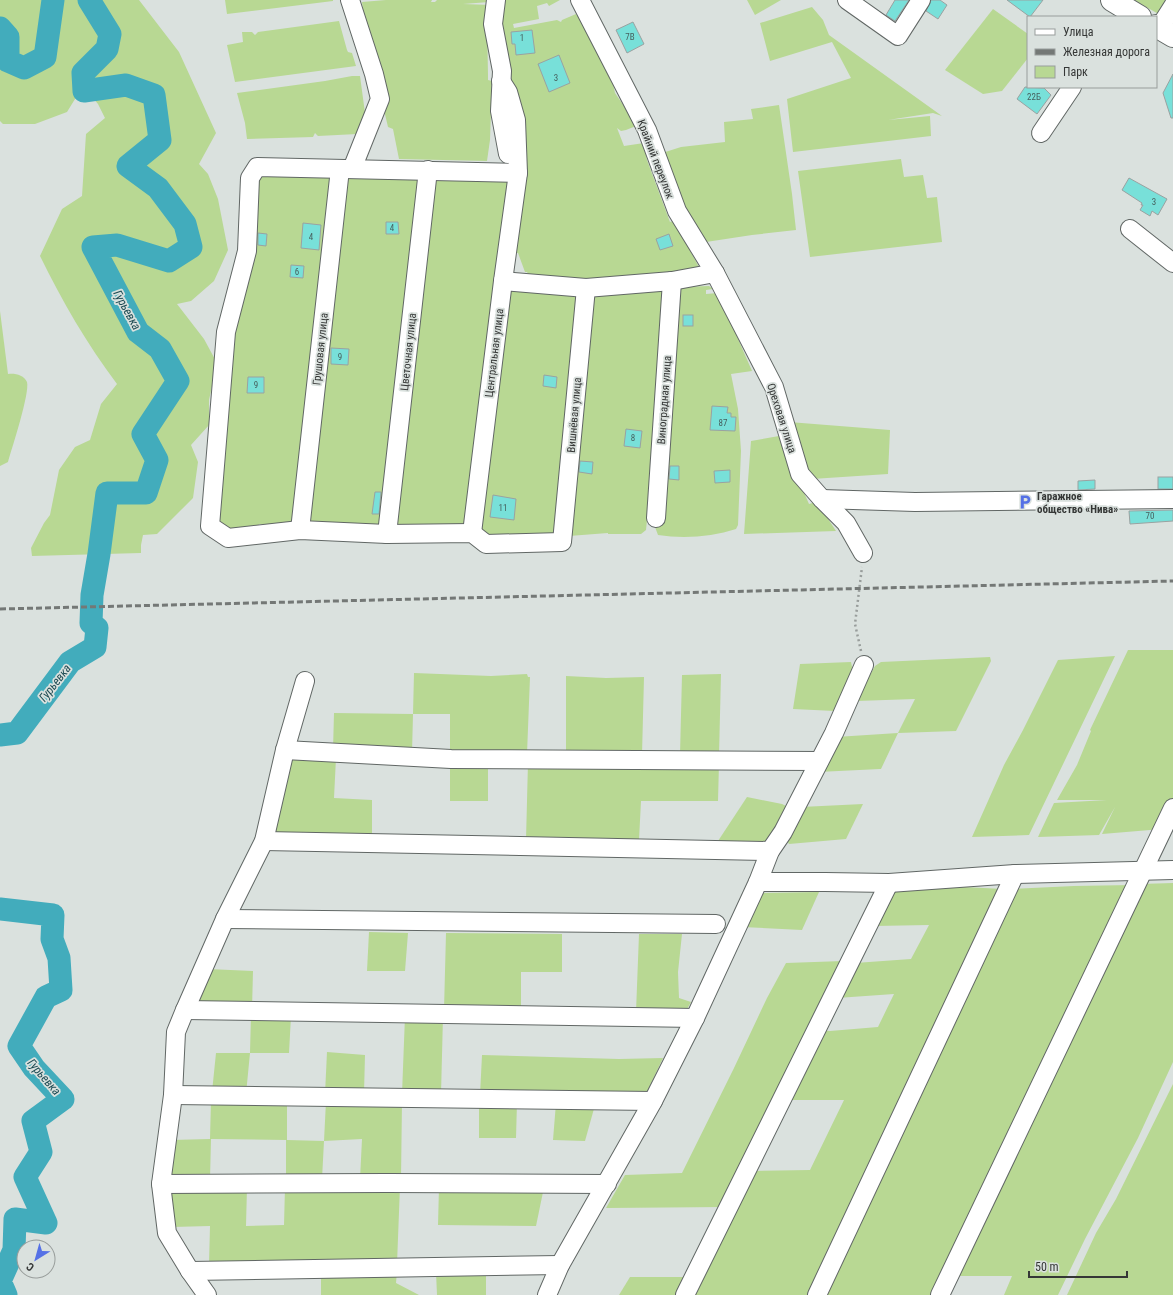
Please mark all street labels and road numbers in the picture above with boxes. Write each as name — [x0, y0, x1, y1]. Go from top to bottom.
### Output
street label: Крайний переулок — [634, 118, 677, 201]
street label: Центральная улица — [483, 308, 506, 398]
street label: Грушовая улица — [310, 312, 331, 386]
street label: Цветочная улица — [398, 312, 419, 392]
street label: Виноградная улица — [655, 355, 674, 445]
street label: Вишнёвая улица — [565, 377, 584, 453]
street label: Ореховая улица — [764, 382, 799, 455]

